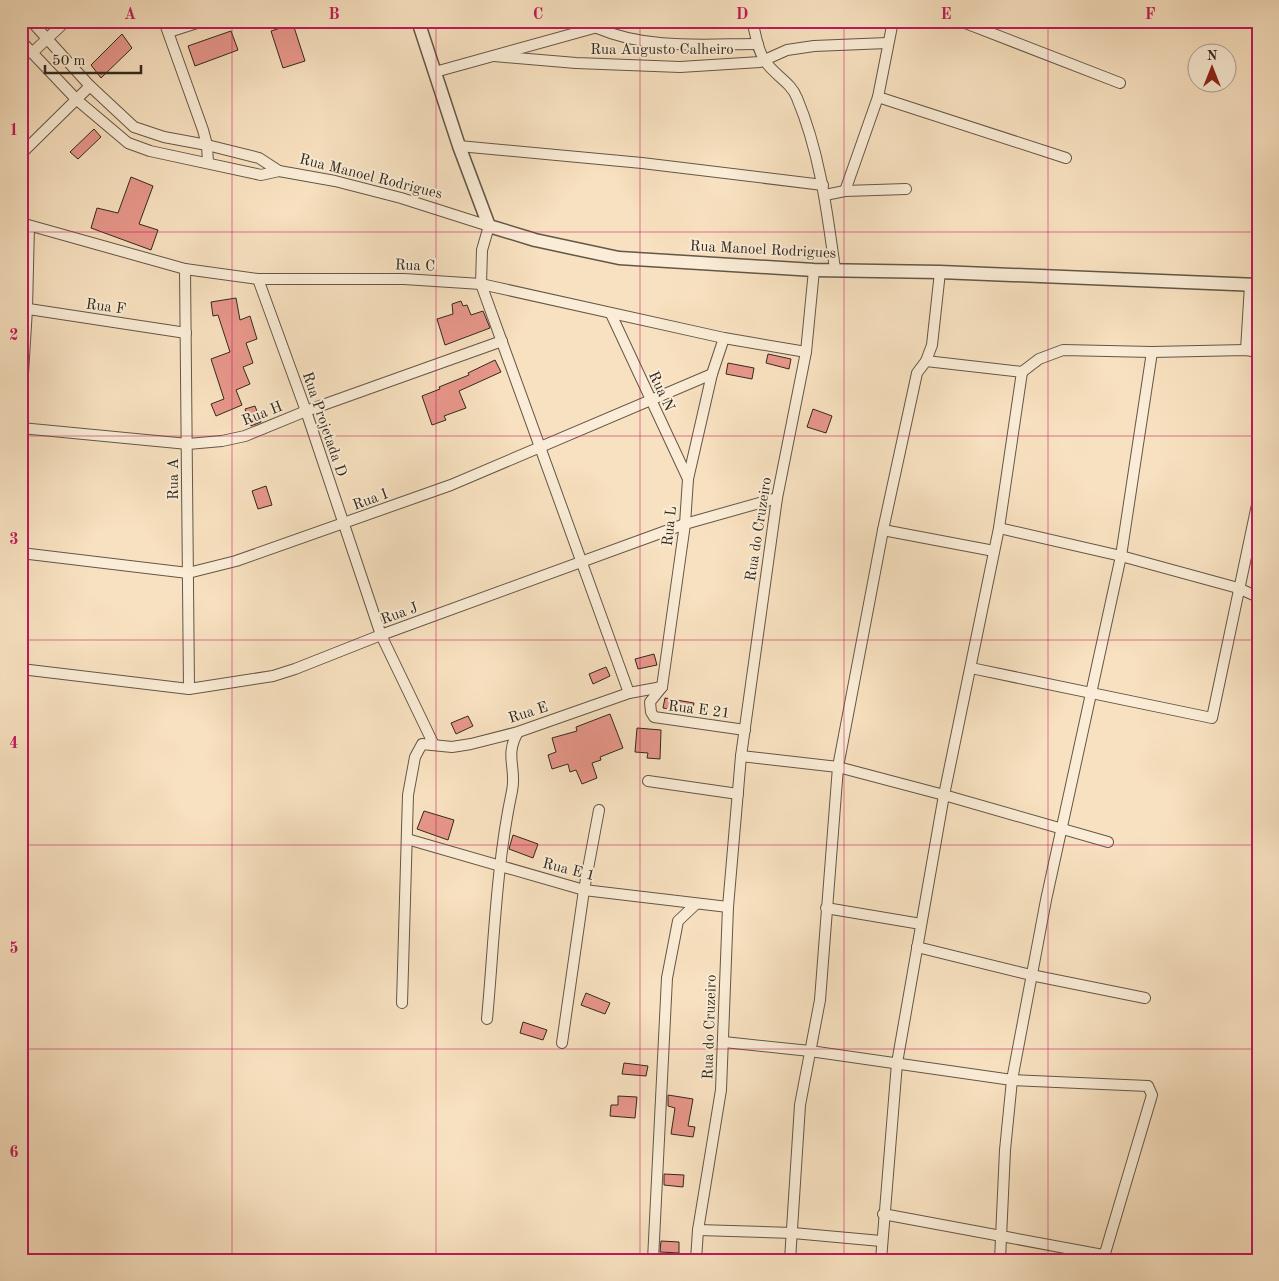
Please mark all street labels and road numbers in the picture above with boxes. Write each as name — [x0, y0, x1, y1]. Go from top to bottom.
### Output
street label: Rua Augusto Calheiro — [590, 43, 734, 58]
street label: Rua Manoel Rodrigues — [298, 152, 444, 202]
street label: Rua Manoel Rodrigues — [689, 239, 837, 262]
street label: Rua C — [394, 258, 435, 275]
street label: Rua F — [85, 297, 127, 318]
street label: Rua N — [645, 369, 676, 414]
street label: Rua Projetada D — [299, 370, 349, 479]
street label: Rua H — [240, 399, 285, 429]
street label: Rua A — [167, 458, 182, 500]
street label: Rua do Cruzeiro — [744, 476, 775, 582]
street label: Rua I — [351, 487, 390, 514]
street label: Rua L — [661, 505, 680, 547]
street label: Rua J — [379, 601, 420, 628]
street label: Rua E 21 — [667, 699, 731, 722]
street label: Rua E — [507, 700, 550, 727]
street label: Rua E 1 — [541, 857, 596, 884]
street label: Rua do Cruzeiro — [701, 974, 720, 1080]

